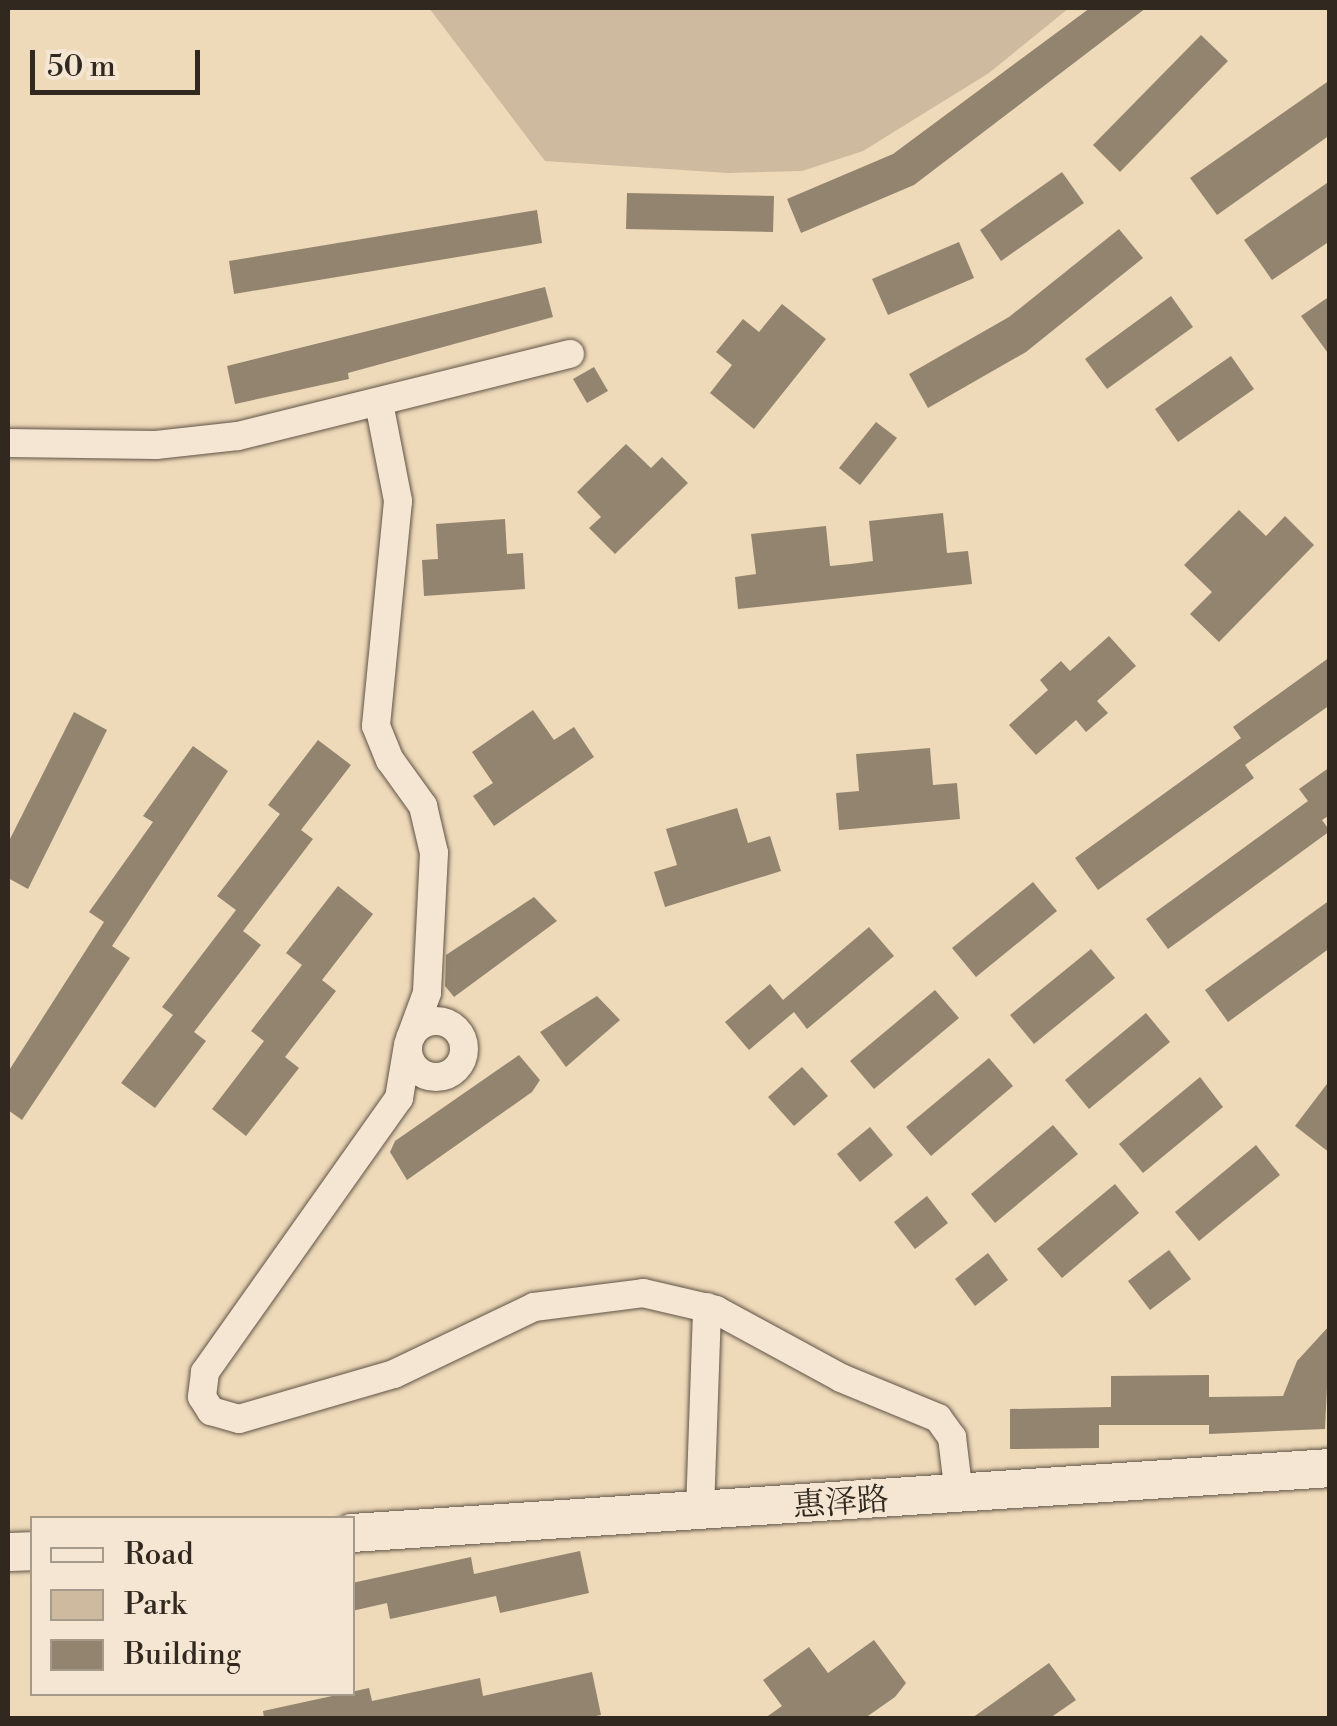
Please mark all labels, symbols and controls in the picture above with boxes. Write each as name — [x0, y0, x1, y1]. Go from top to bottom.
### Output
scale bar — [35, 30, 205, 92]
text: 50 m — [47, 48, 116, 86]
street label: 惠泽路 — [792, 1480, 890, 1526]
legend — [30, 1516, 355, 1696]
text: Road — [124, 1536, 194, 1574]
text: Park — [124, 1586, 186, 1624]
text: Building — [124, 1636, 241, 1674]

